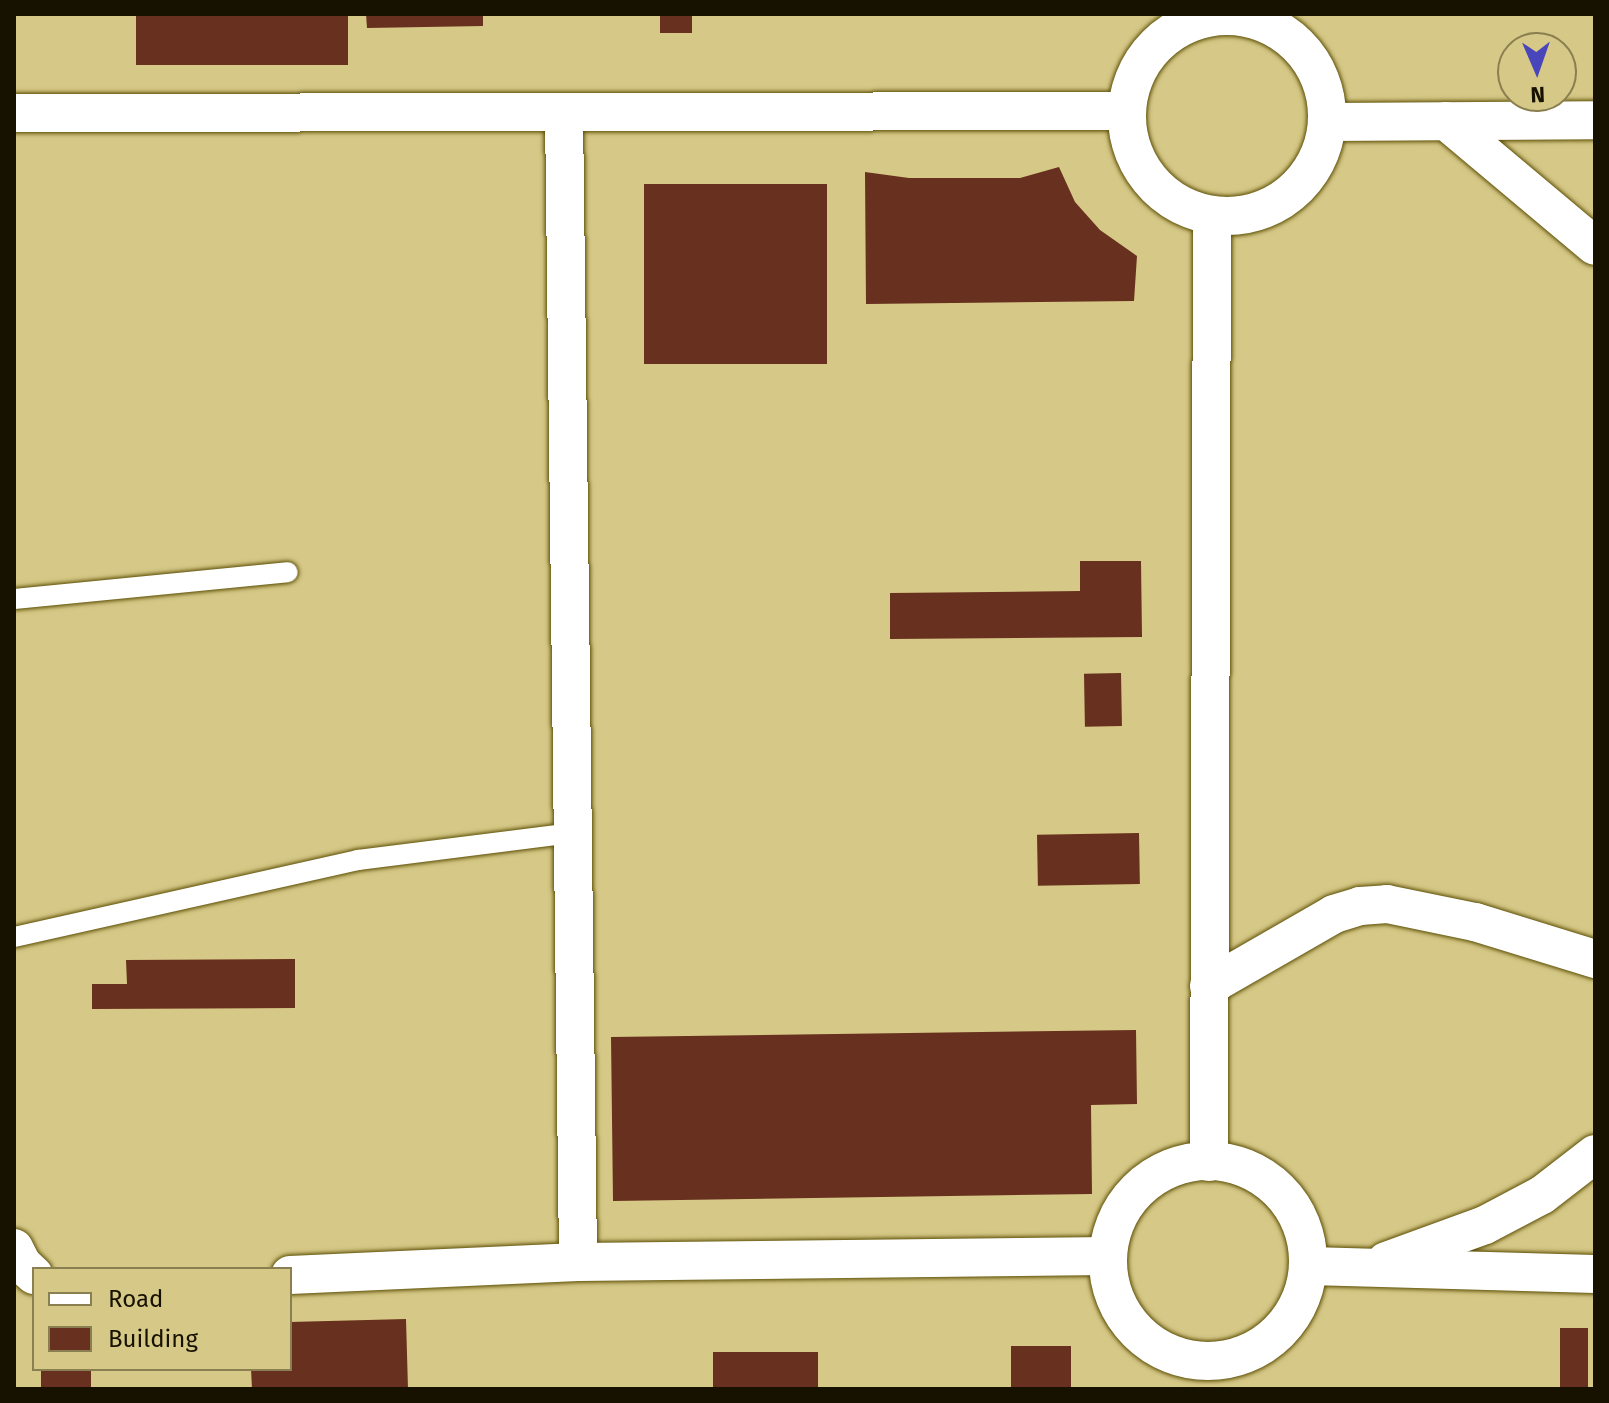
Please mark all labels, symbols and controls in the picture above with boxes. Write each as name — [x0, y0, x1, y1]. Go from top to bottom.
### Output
north arrow — [1497, 32, 1577, 112]
text: N — [1530, 81, 1546, 108]
legend — [32, 1267, 292, 1371]
text: Road — [108, 1285, 163, 1313]
text: Building — [108, 1325, 198, 1353]

